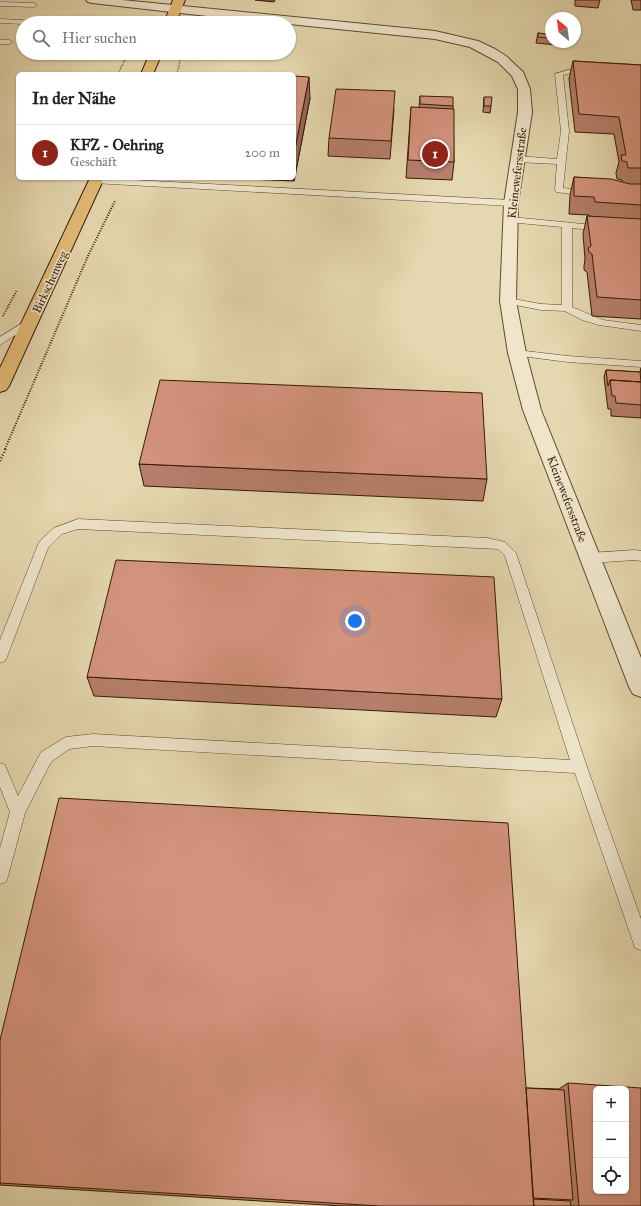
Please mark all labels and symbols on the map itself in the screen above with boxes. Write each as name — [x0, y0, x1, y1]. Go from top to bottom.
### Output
north arrow — [545, 12, 581, 48]
street label: Kleinewefersstraße — [504, 127, 530, 219]
pin: 1 — [422, 139, 448, 169]
street label: Birkschenweg — [30, 248, 72, 316]
street label: Kleinewefersstraße — [544, 454, 590, 544]
your location — [345, 611, 365, 631]

